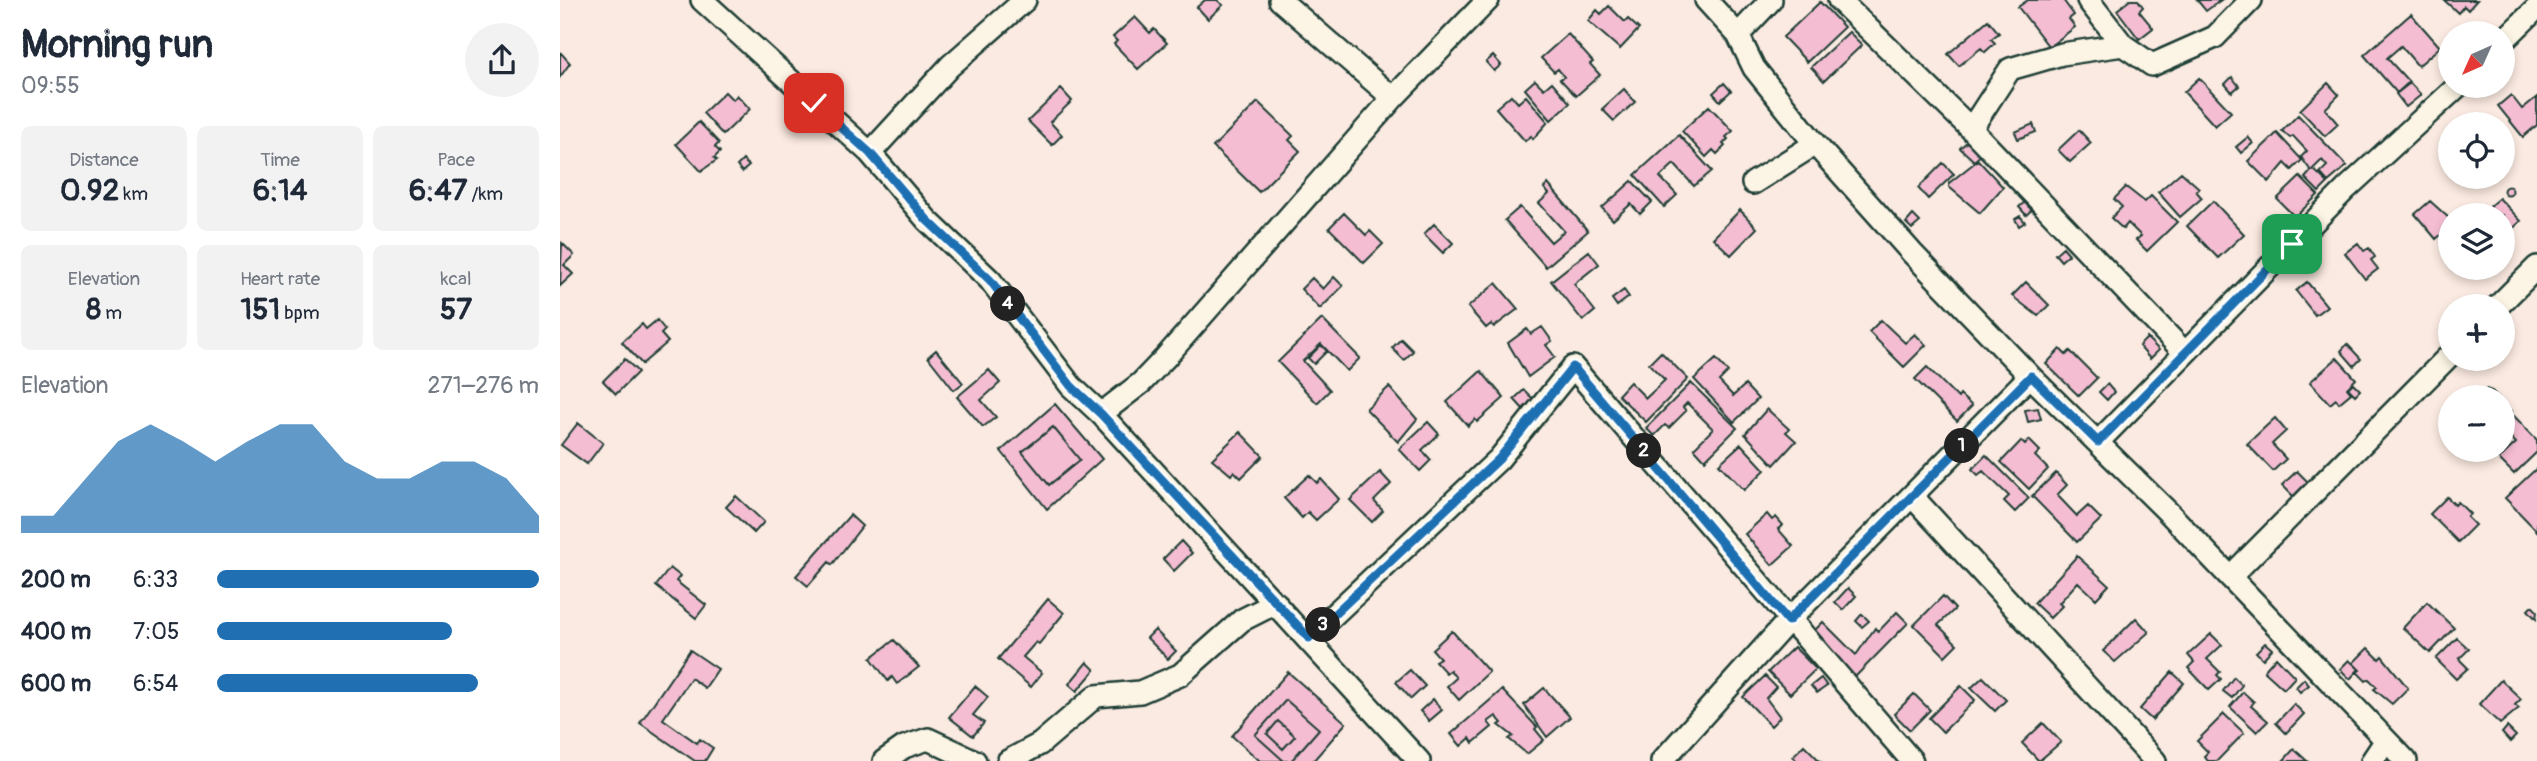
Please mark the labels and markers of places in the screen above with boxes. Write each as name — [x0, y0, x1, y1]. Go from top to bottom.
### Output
pin — [784, 73, 844, 133]
pin — [2262, 214, 2322, 274]
pin: 4 — [990, 286, 1026, 322]
pin: 1 — [1944, 428, 1980, 464]
pin: 2 — [1626, 434, 1662, 468]
pin: 3 — [1306, 608, 1340, 642]

